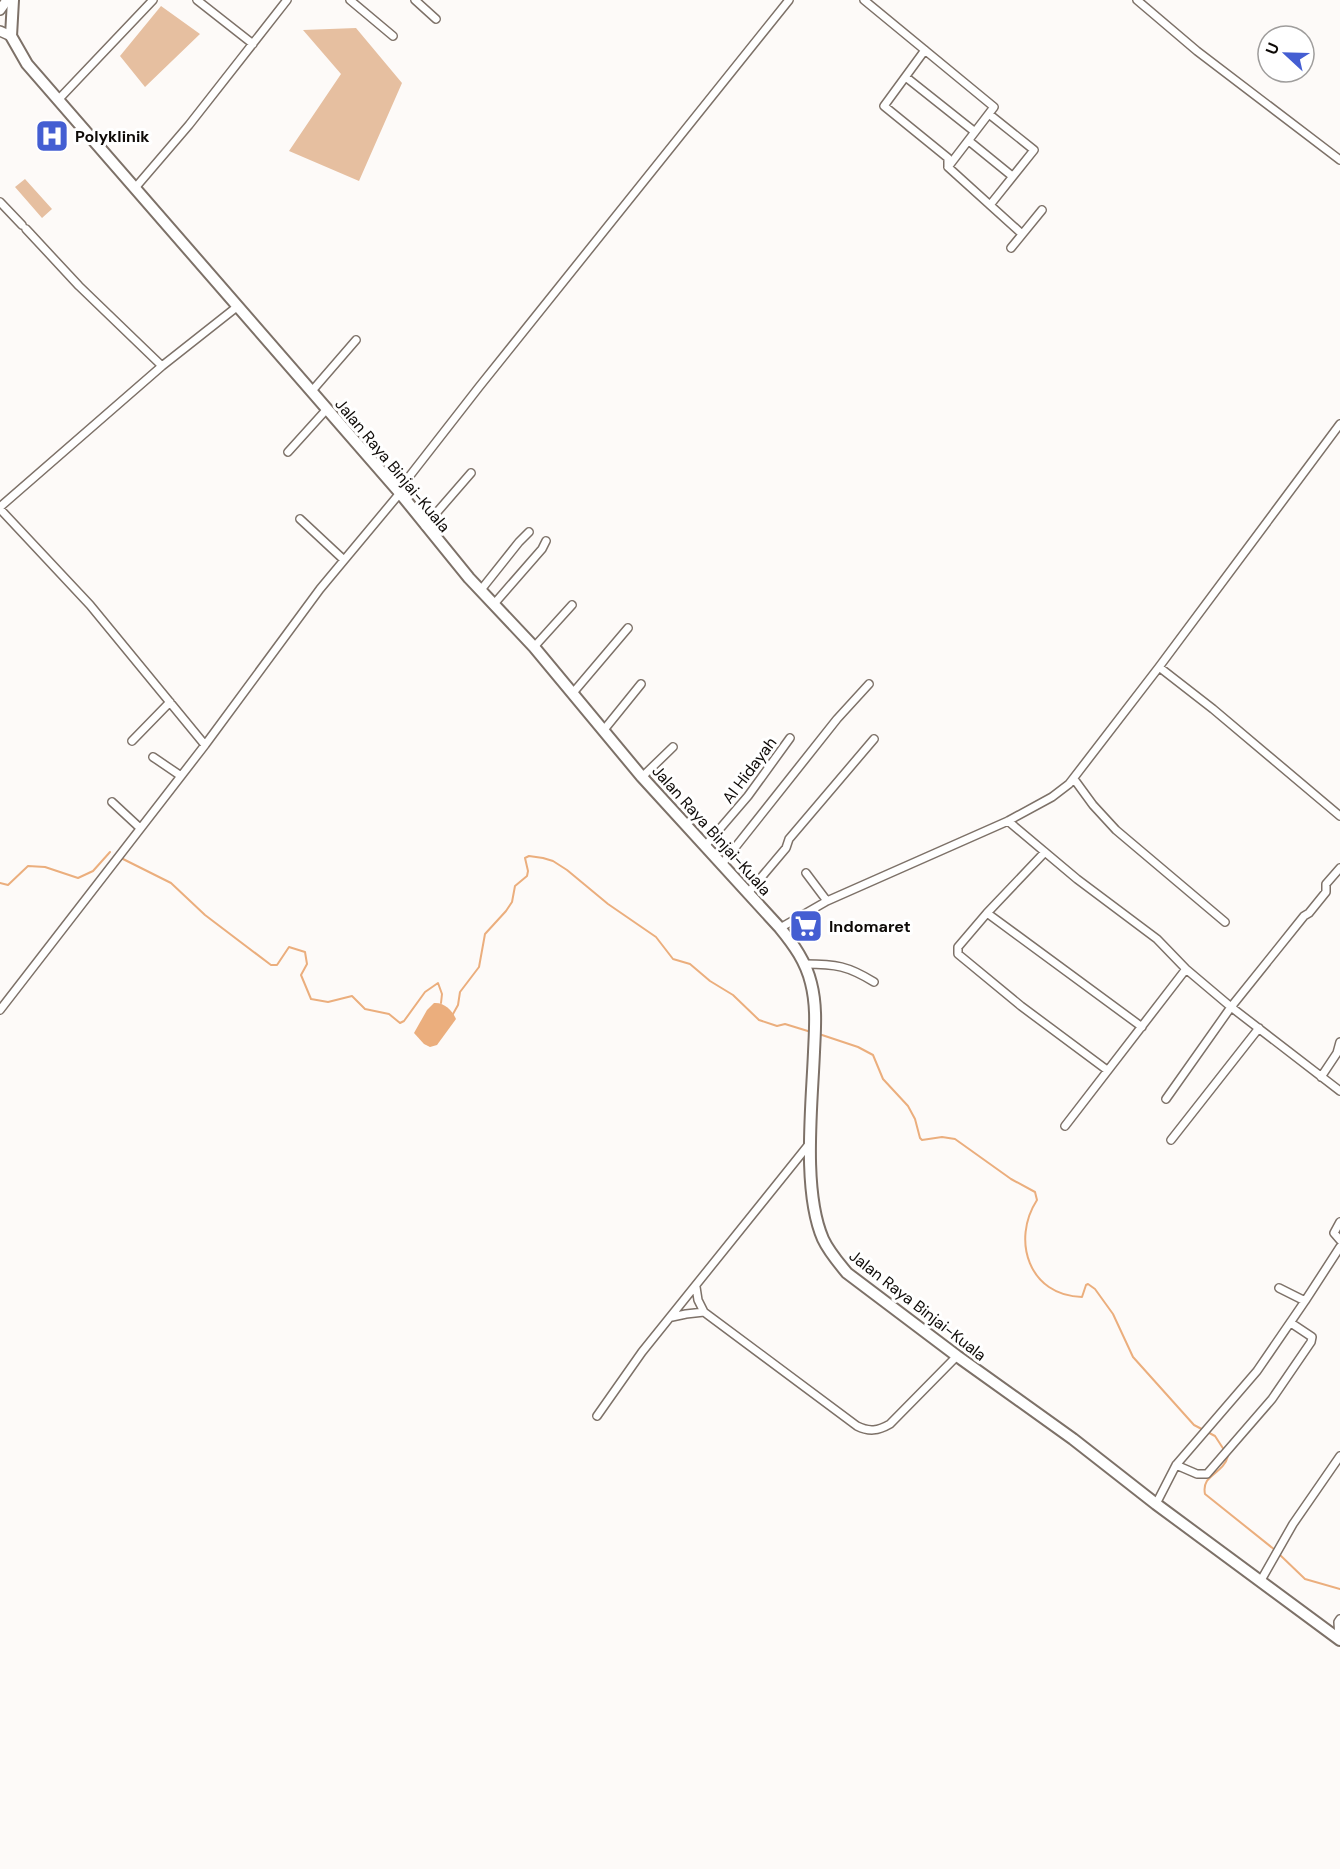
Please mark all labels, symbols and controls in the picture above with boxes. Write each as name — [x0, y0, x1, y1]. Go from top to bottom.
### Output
north arrow — [1256, 24, 1316, 84]
text: U — [1261, 40, 1284, 58]
hospital icon: Polyklinik — [34, 118, 70, 154]
place label: Polyklinik — [75, 126, 150, 147]
street label: Jalan Raya Binjai-Kuala — [330, 394, 455, 537]
street label: Al Hidayah — [718, 733, 781, 808]
street label: Jalan Raya Binjai-Kuala — [647, 761, 776, 900]
supermarket icon: Indomaret — [788, 908, 824, 944]
place label: Indomaret — [829, 916, 911, 937]
street label: Jalan Raya Binjai-Kuala — [845, 1245, 991, 1366]

